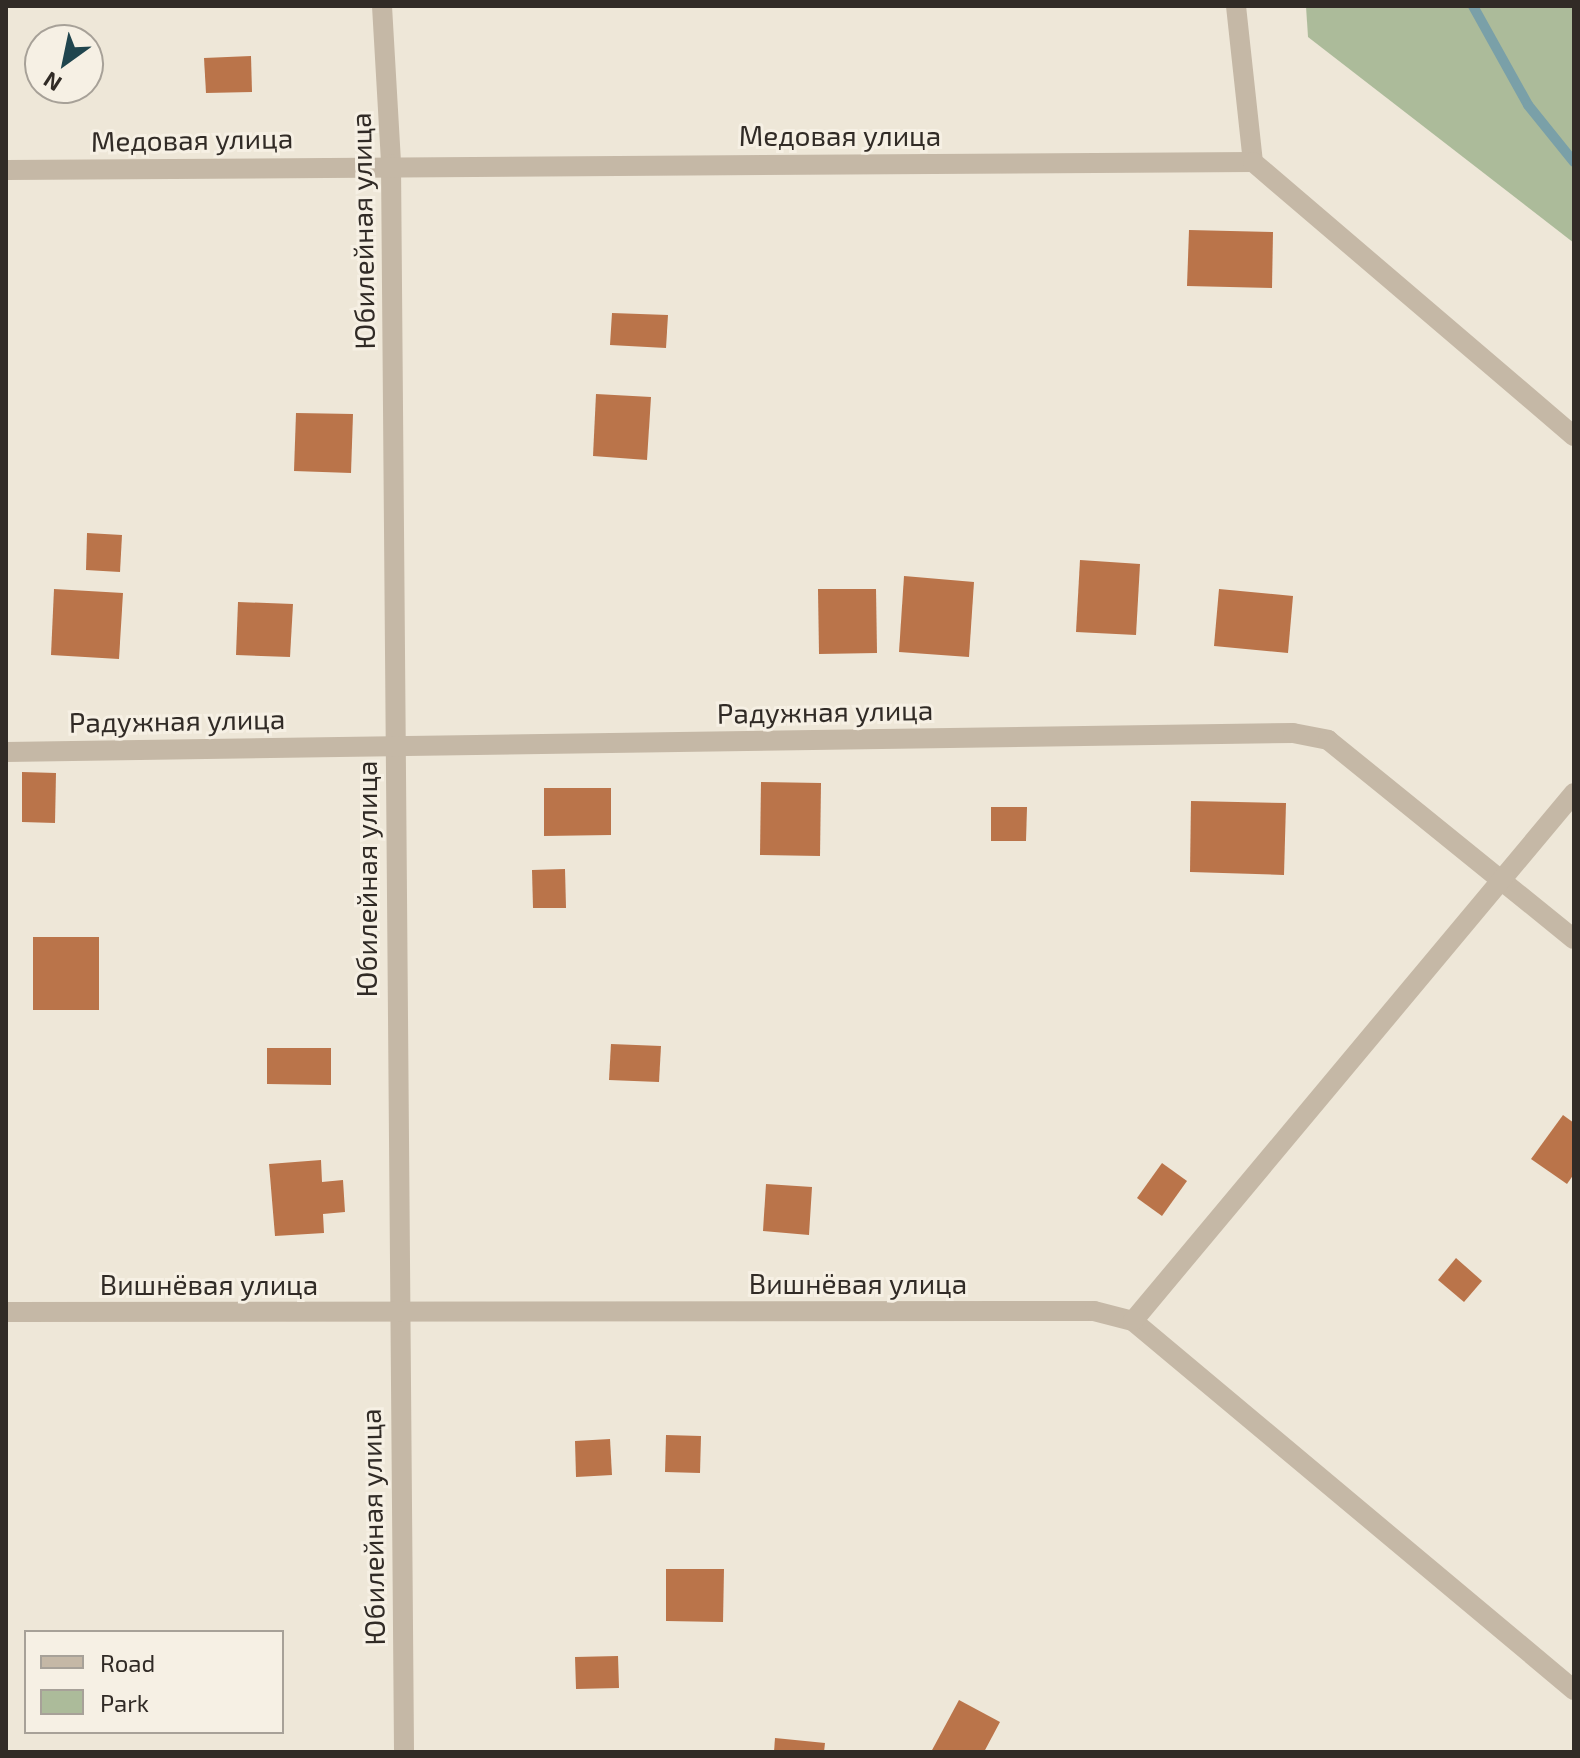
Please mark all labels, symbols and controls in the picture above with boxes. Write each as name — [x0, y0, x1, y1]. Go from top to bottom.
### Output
north arrow — [24, 24, 104, 104]
text: N — [38, 67, 66, 98]
street label: Юбилейная улица — [343, 112, 381, 350]
street label: Медовая улица — [739, 118, 941, 152]
street label: Медовая улица — [91, 120, 293, 158]
street label: Радужная улица — [716, 692, 934, 730]
street label: Радужная улица — [68, 701, 286, 739]
street label: Юбилейная улица — [349, 760, 383, 998]
street label: Вишнёвая улица — [749, 1266, 967, 1300]
street label: Вишнёвая улица — [100, 1267, 318, 1301]
street label: Юбилейная улица — [353, 1408, 391, 1646]
legend — [24, 1630, 284, 1734]
text: Road — [100, 1648, 155, 1677]
text: Park — [100, 1688, 149, 1717]

